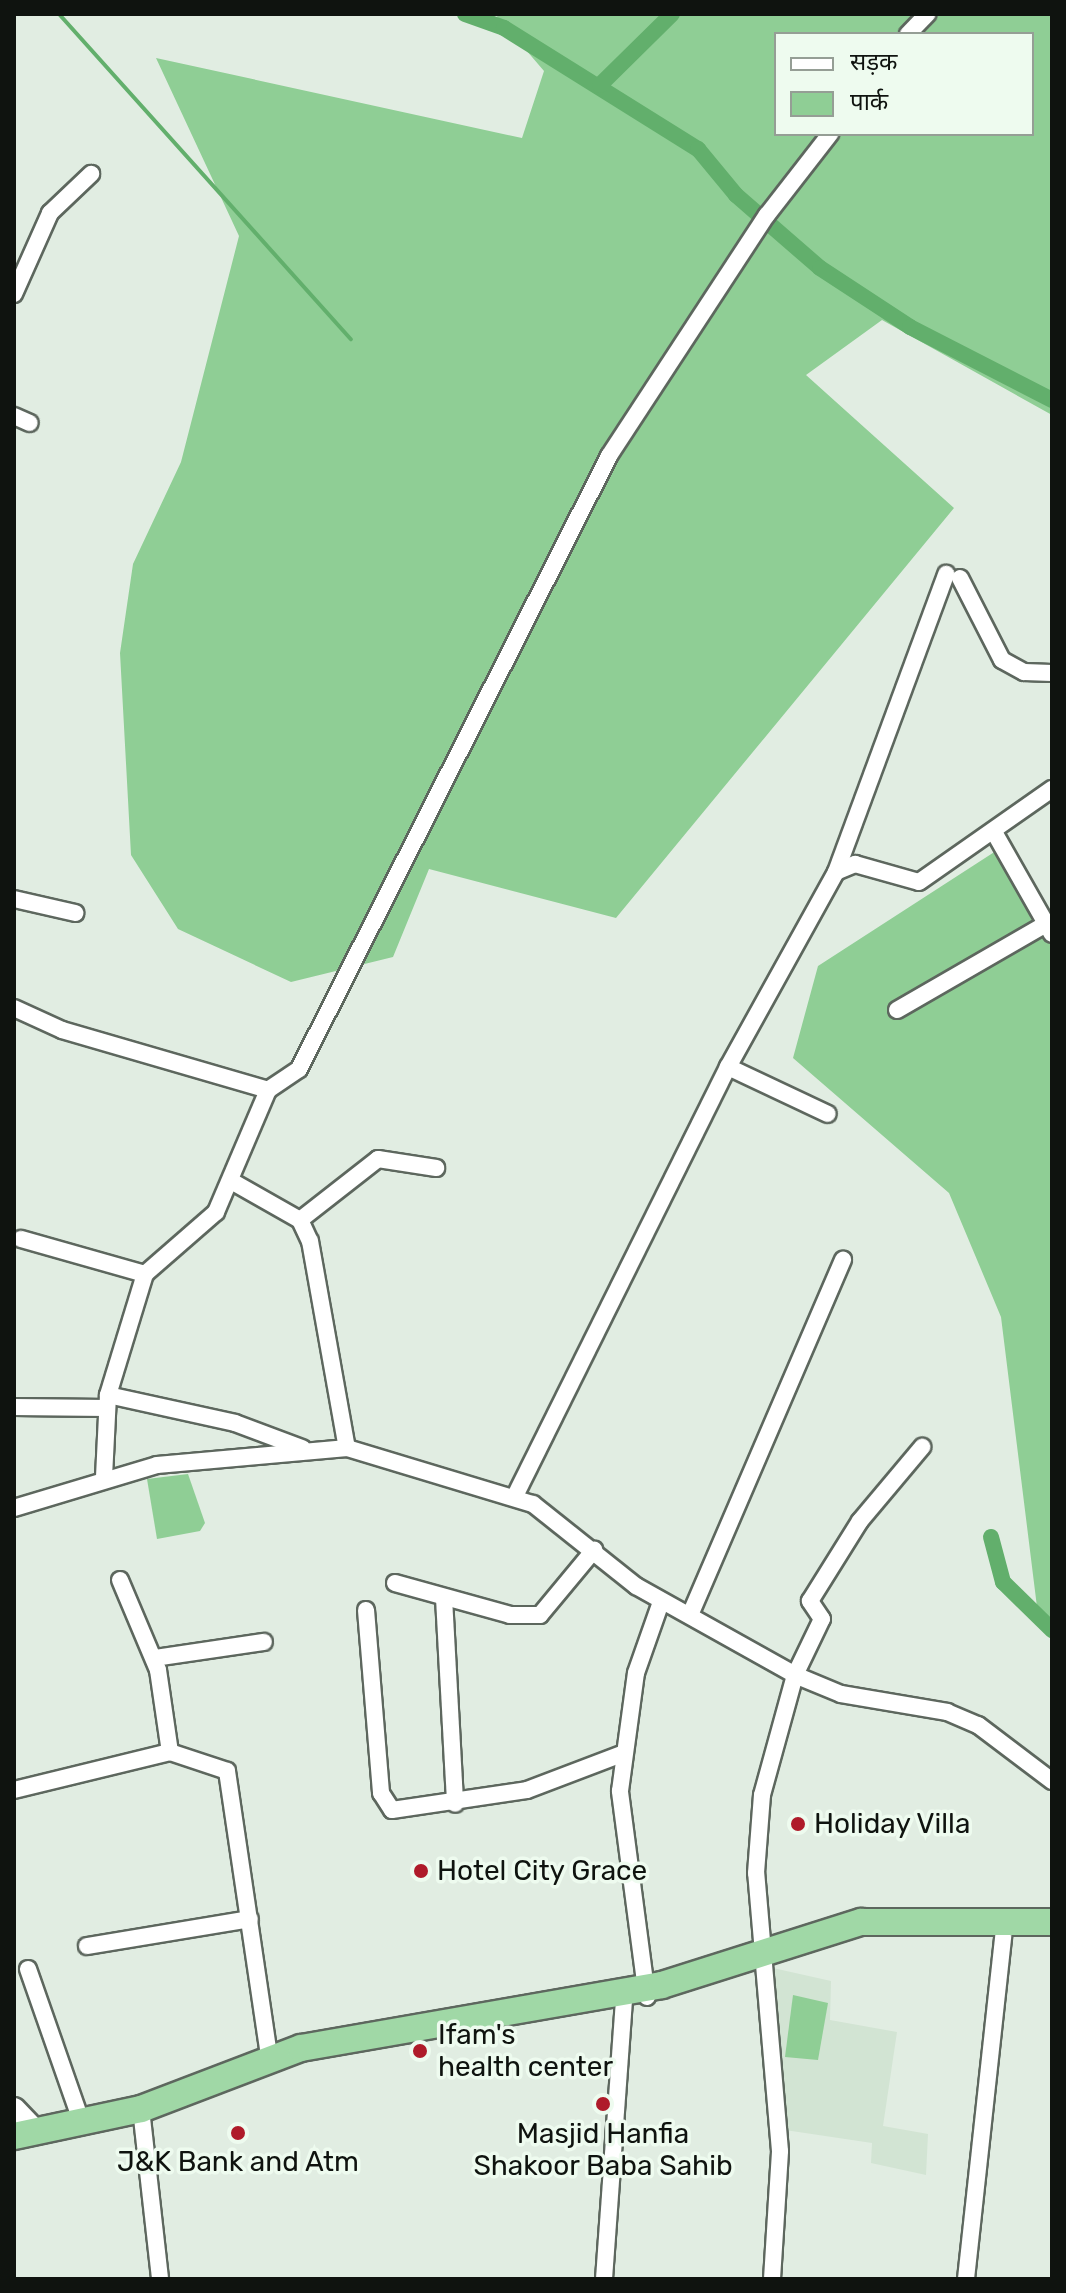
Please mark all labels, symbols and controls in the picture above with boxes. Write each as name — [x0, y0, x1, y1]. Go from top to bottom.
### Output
legend — [774, 32, 1034, 136]
text: सड़क — [850, 48, 898, 76]
text: पार्क — [850, 88, 888, 116]
place label: Holiday Villa — [814, 1807, 972, 1841]
marker: Holiday Villa — [789, 1815, 807, 1833]
place label: Hotel City Grace — [437, 1854, 648, 1888]
marker: Hotel City Grace — [412, 1862, 430, 1880]
place label: Ifam's health center — [438, 2018, 613, 2084]
marker: Ifam's health center — [409, 2040, 431, 2062]
marker: Masjid Hanfia Shakoor Baba Sahib — [594, 2095, 612, 2113]
place label: Masjid Hanfia Shakoor Baba Sahib — [473, 2117, 733, 2183]
marker: J&K Bank and Atm — [229, 2124, 247, 2142]
place label: J&K Bank and Atm — [116, 2145, 360, 2179]

